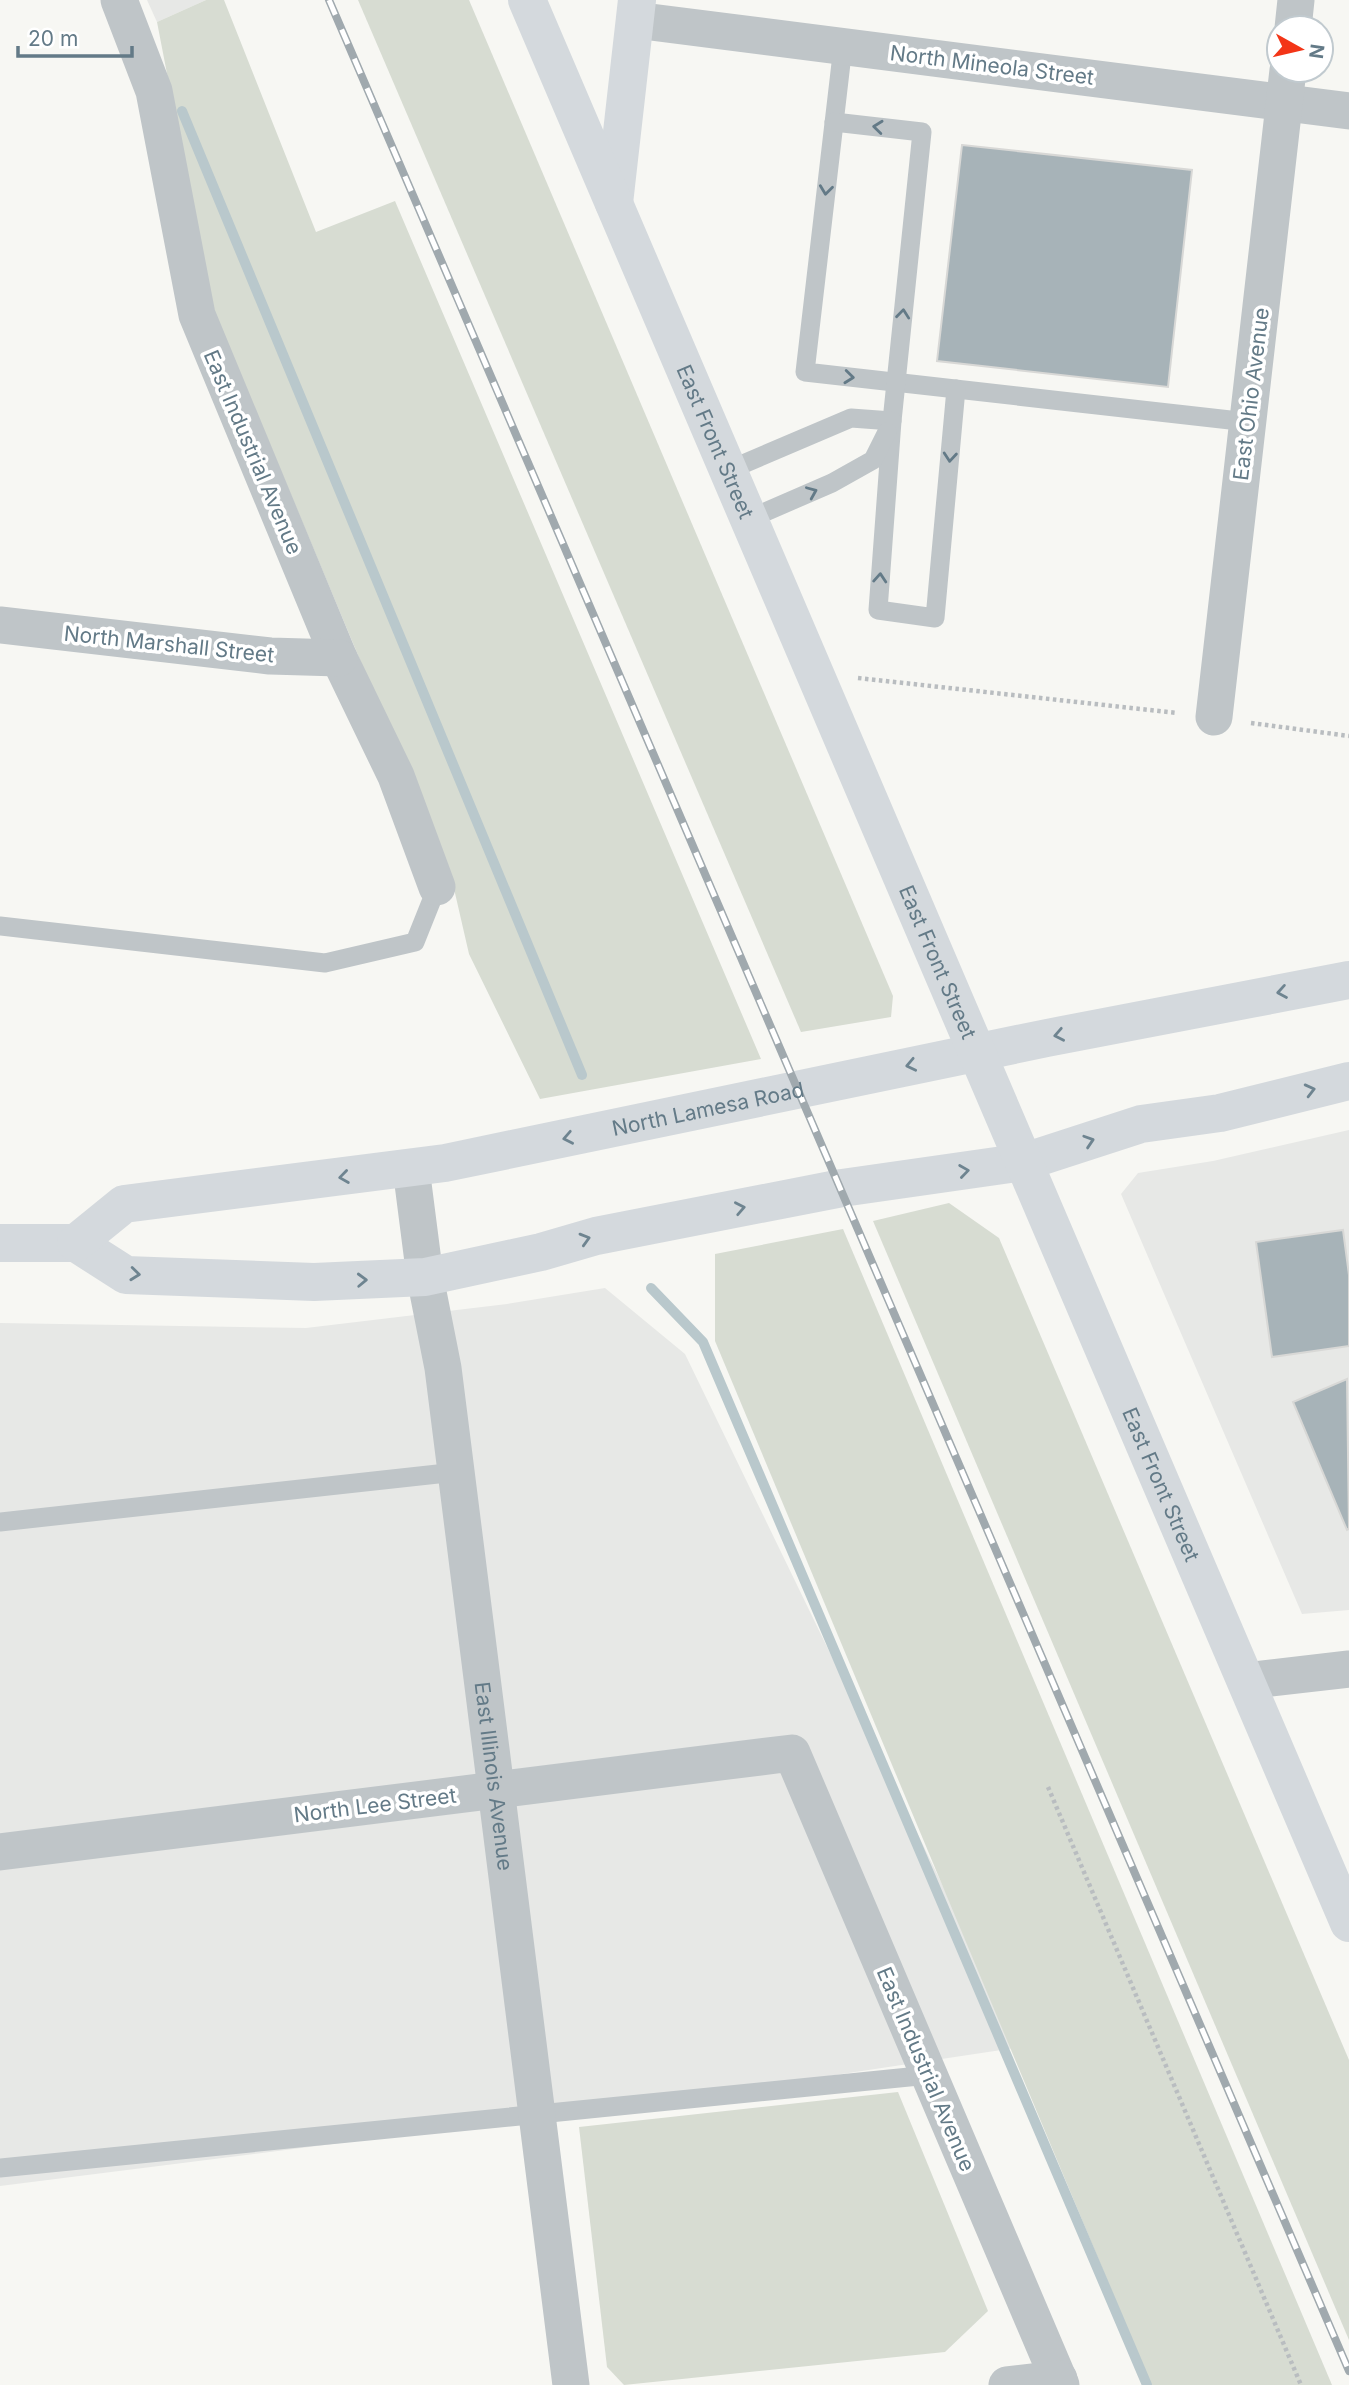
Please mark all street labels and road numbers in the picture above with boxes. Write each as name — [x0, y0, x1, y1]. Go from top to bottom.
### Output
street label: North Mineola Street — [889, 40, 1095, 90]
street label: East Ohio Avenue — [1228, 306, 1274, 482]
street label: East Industrial Avenue — [199, 346, 307, 558]
street label: East Front Street — [672, 361, 760, 522]
street label: North Marshall Street — [63, 621, 275, 667]
street label: East Front Street — [894, 881, 982, 1043]
street label: North Lamesa Road — [610, 1076, 806, 1141]
street label: East Front Street — [1118, 1403, 1205, 1565]
street label: East Illinois Avenue — [470, 1680, 519, 1872]
street label: North Lee Street — [292, 1783, 458, 1827]
street label: East Industrial Avenue — [872, 1963, 980, 2175]

